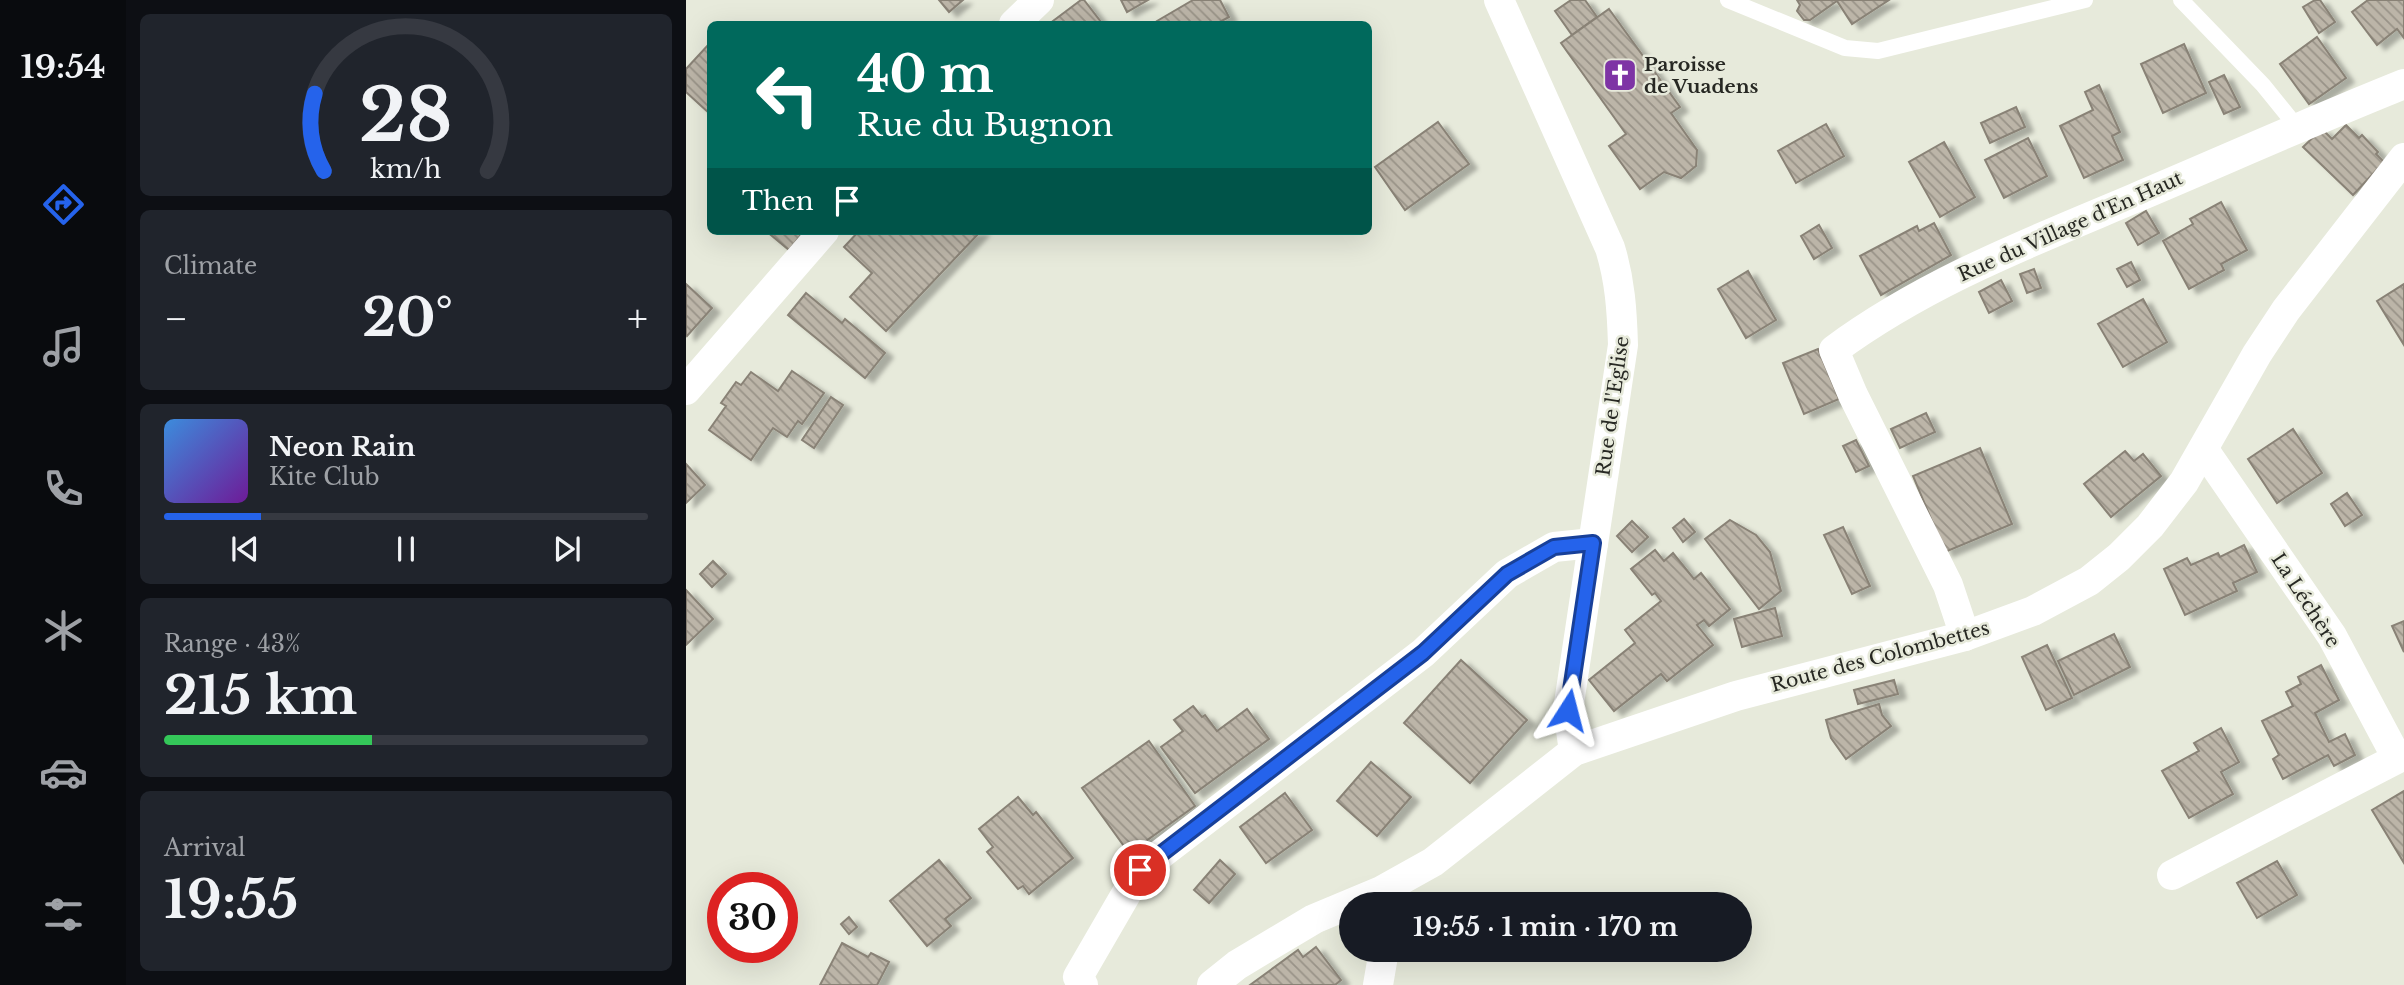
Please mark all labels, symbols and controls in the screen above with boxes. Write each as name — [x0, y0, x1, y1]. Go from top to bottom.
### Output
text: 40 m — [857, 44, 994, 105]
text: 19:54 — [21, 47, 105, 87]
icon: left — [742, 49, 833, 140]
place label: Paroisse de Vuadens — [1644, 53, 1759, 98]
church icon: Paroisse de Vuadens — [1601, 56, 1639, 94]
text: 28 — [359, 70, 453, 161]
text: Rue du Bugnon — [857, 105, 1113, 145]
text: km/h — [371, 154, 441, 185]
street label: Rue du Village d'En Haut — [1954, 166, 2187, 286]
icon: directions — [39, 180, 88, 229]
icon: arrive — [828, 182, 866, 220]
text: Then — [742, 185, 814, 217]
text: Climate — [164, 252, 257, 280]
text: 20° — [362, 286, 453, 350]
text: − — [164, 295, 188, 342]
text: + — [627, 295, 648, 342]
icon: music — [39, 322, 88, 371]
street label: Rue de l'Eglise — [1591, 335, 1634, 477]
text: Neon Rain — [269, 431, 415, 463]
text: Kite Club — [269, 463, 380, 491]
icon: phone — [39, 464, 88, 513]
icon: previous — [226, 530, 264, 568]
icon: pause — [387, 530, 425, 568]
icon: next — [548, 530, 586, 568]
street label: La Léchère — [2266, 549, 2345, 652]
icon: climate — [39, 606, 88, 655]
street label: Route des Colombettes — [1768, 616, 1992, 697]
text: Range · 43% — [164, 630, 300, 658]
text: 215 km — [164, 664, 357, 728]
position arrow — [1531, 673, 1605, 747]
icon: car — [39, 748, 88, 797]
text: Arrival — [164, 834, 245, 862]
pin — [1110, 840, 1170, 900]
icon: arrive — [1121, 851, 1159, 889]
text: 19:55 — [164, 868, 298, 932]
speed limit sign: 30 — [707, 872, 798, 963]
icon: filters — [39, 890, 88, 939]
text: 19:55 · 1 min · 170 m — [1413, 911, 1678, 943]

